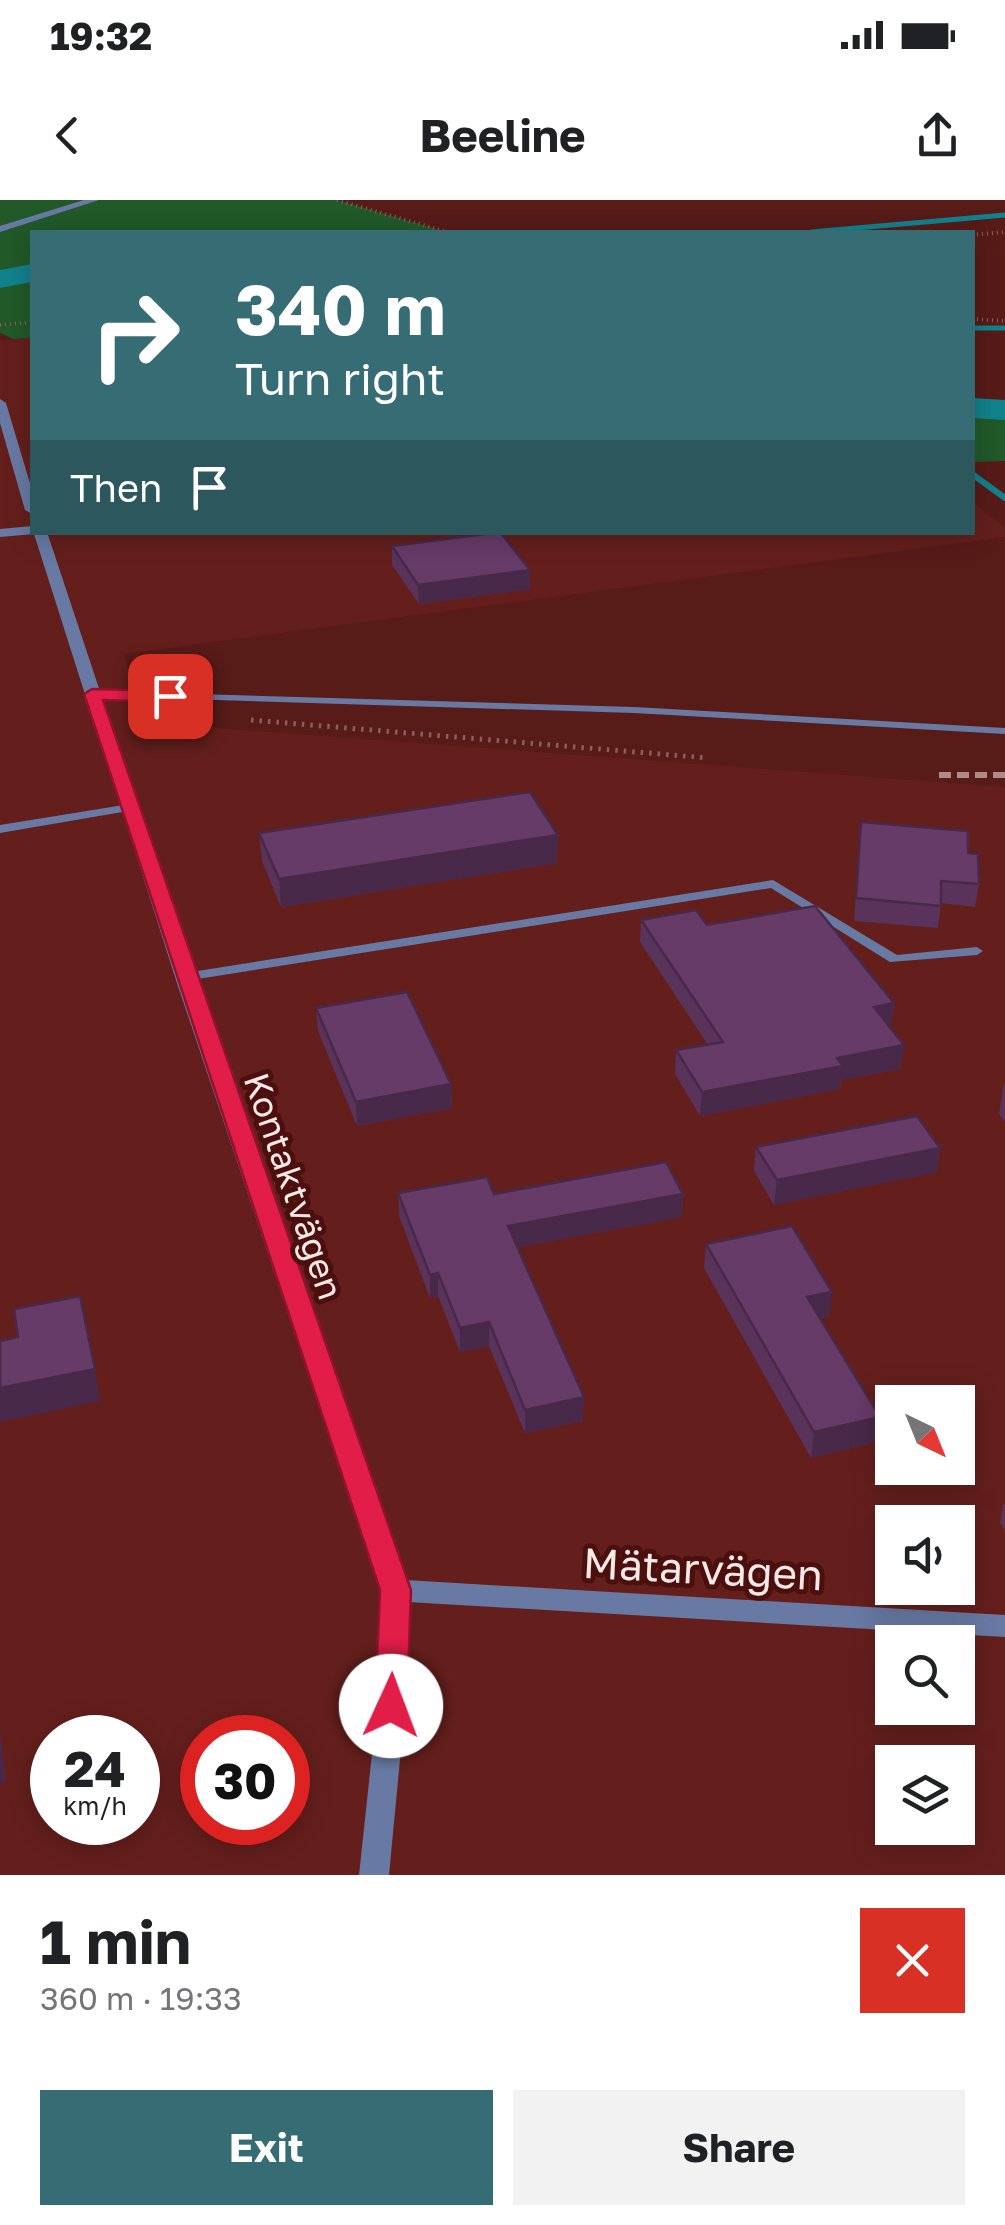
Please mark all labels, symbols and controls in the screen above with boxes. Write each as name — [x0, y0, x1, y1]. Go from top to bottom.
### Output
text: 19:32 — [50, 13, 152, 58]
icon: back — [40, 108, 95, 163]
text: Beeline — [419, 108, 586, 162]
icon: share — [910, 108, 965, 163]
text: 340 m — [235, 266, 446, 350]
icon: right — [70, 270, 200, 400]
text: Turn right — [235, 351, 445, 405]
icon: arrive — [182, 460, 237, 515]
text: Then — [70, 465, 162, 510]
pin — [128, 654, 213, 739]
icon: arrive — [143, 669, 198, 724]
street label: Kontaktvägen — [236, 1067, 352, 1305]
north arrow — [875, 1385, 975, 1485]
map controls — [875, 1385, 975, 1845]
button: sound — [875, 1505, 975, 1605]
street label: Mätarvägen — [582, 1537, 824, 1599]
button: search — [875, 1625, 975, 1725]
position arrow — [339, 1654, 443, 1758]
speed limit sign: 30 — [180, 1715, 310, 1845]
text: 24 — [64, 1738, 126, 1798]
button: layers — [875, 1745, 975, 1845]
text: km/h — [63, 1790, 127, 1821]
text: 1 min — [40, 1905, 191, 1977]
button: close — [860, 1908, 965, 2013]
text: 360 m · 19:33 — [40, 1979, 242, 2017]
button: Exit — [40, 2090, 493, 2205]
button: Share — [513, 2090, 965, 2205]

